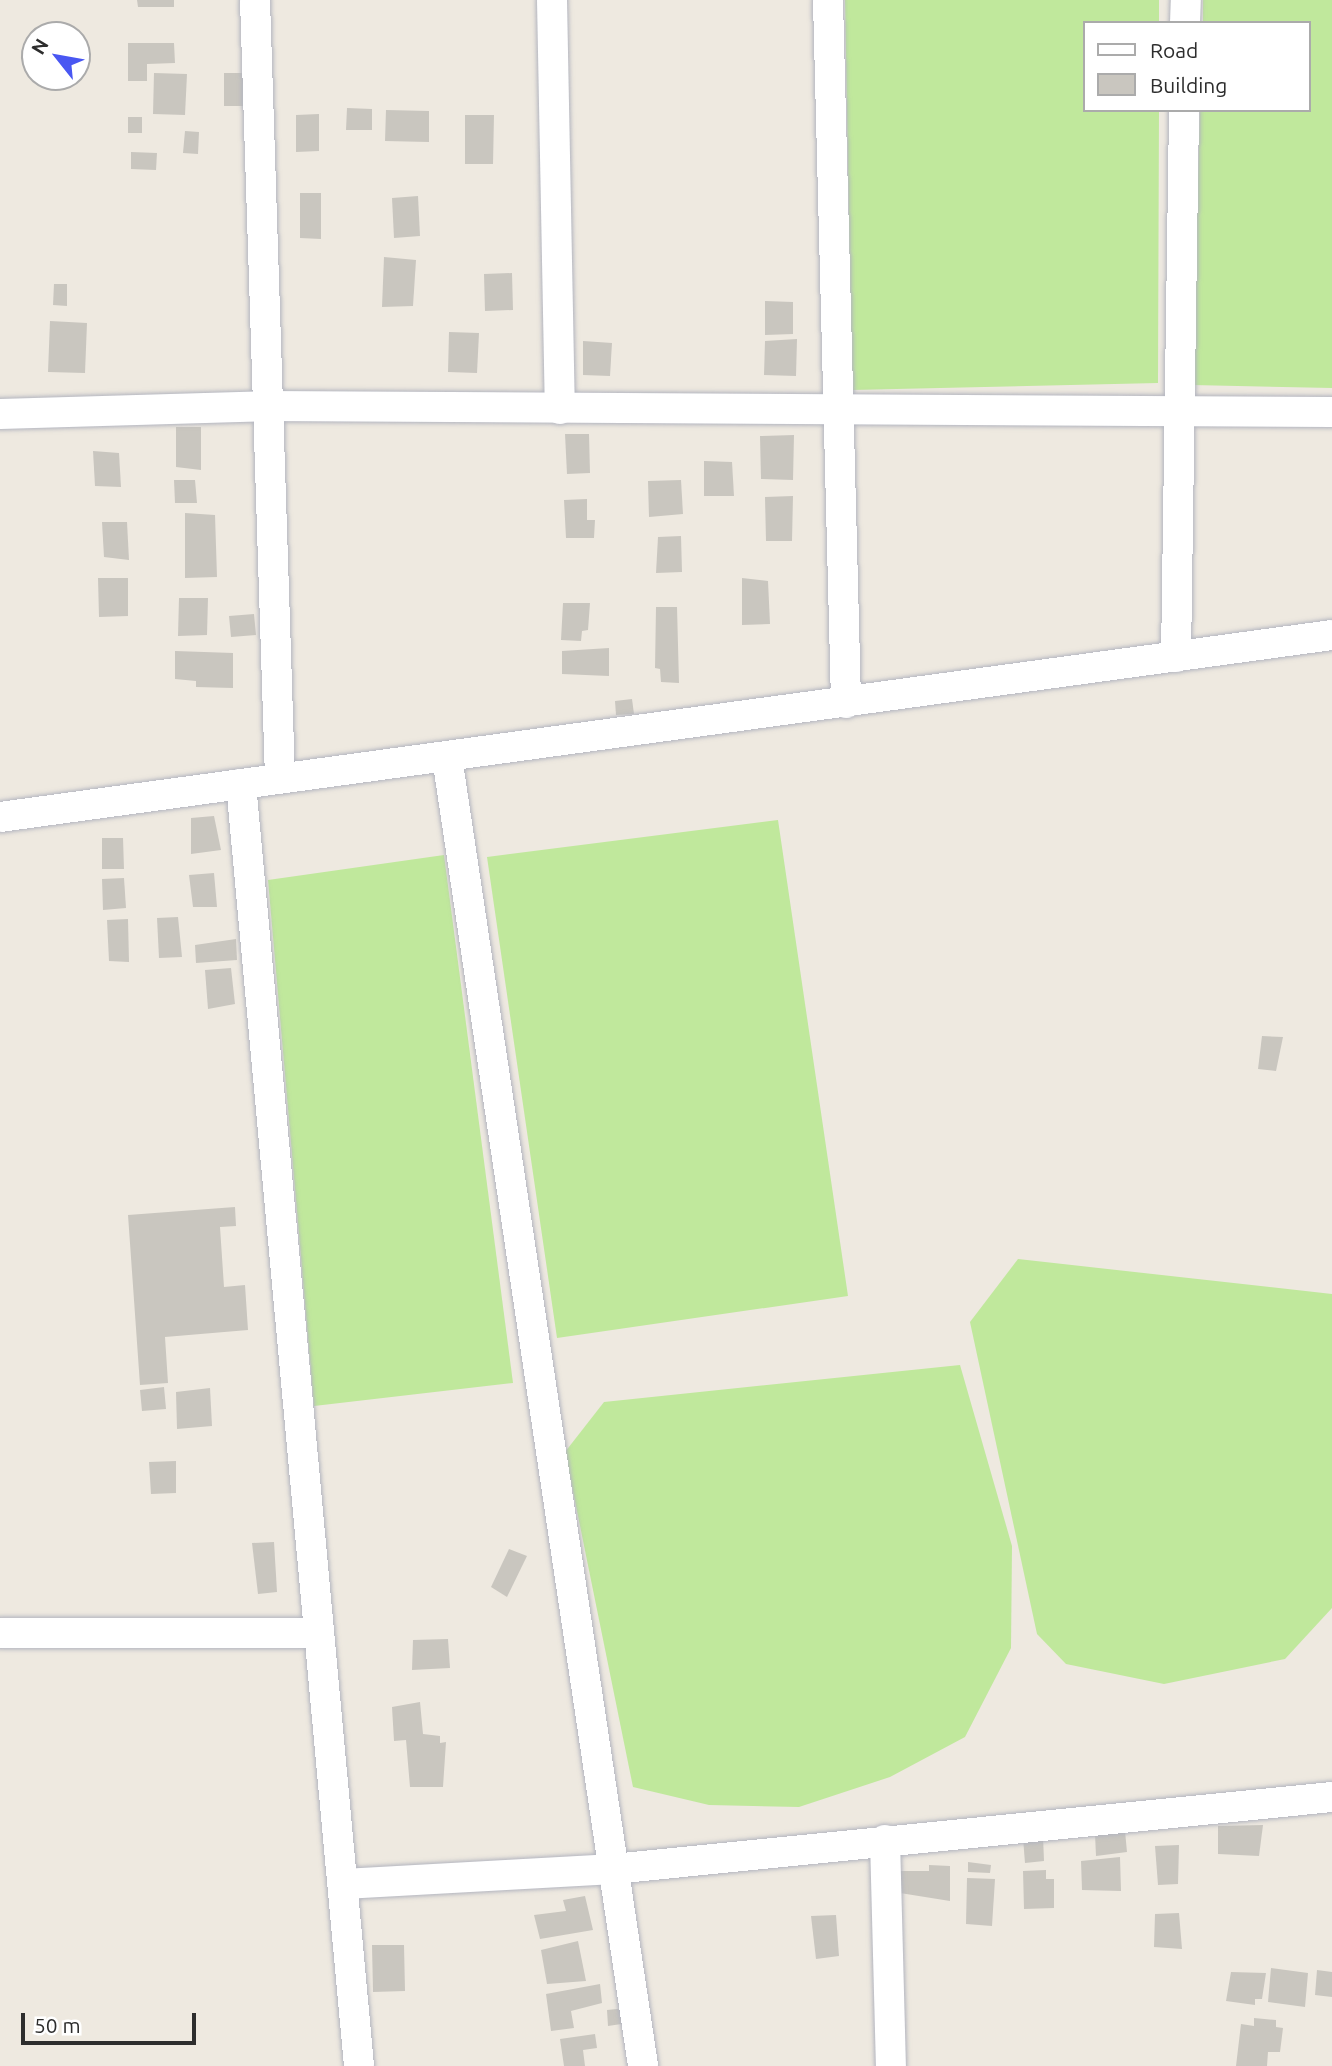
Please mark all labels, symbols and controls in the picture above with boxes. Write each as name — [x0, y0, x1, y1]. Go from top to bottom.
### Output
north arrow — [21, 21, 91, 91]
legend — [1084, 21, 1311, 112]
text: N — [27, 34, 53, 58]
text: Road — [1150, 38, 1198, 62]
text: Building — [1150, 73, 1227, 97]
scale bar — [24, 2000, 200, 2044]
text: 50 m — [34, 2013, 81, 2037]

